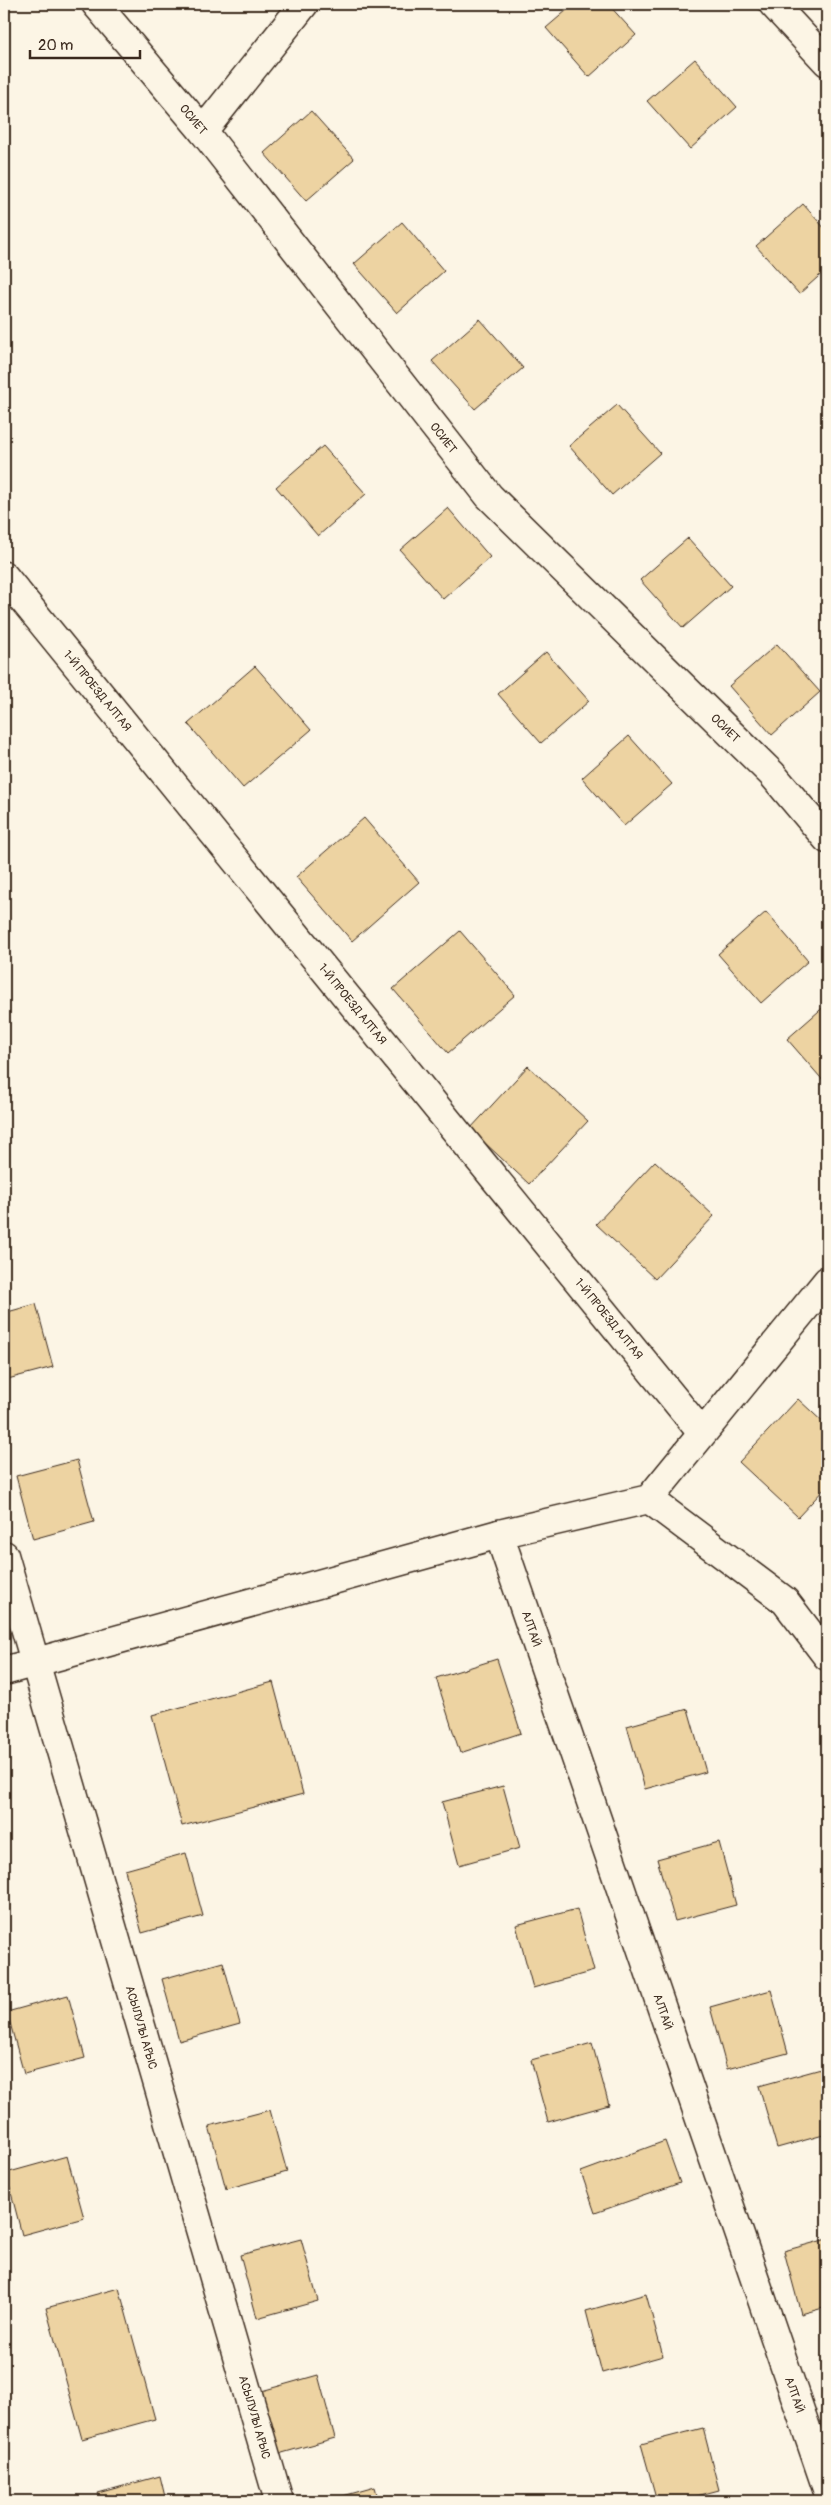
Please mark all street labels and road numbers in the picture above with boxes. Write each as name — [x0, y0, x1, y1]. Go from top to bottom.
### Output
street label: ОСИЕТ — [176, 102, 210, 138]
street label: ОСИЕТ — [426, 420, 460, 457]
street label: 1-Й ПРОЕЗД АЛТАЯ — [60, 648, 135, 735]
street label: ОСИЕТ — [707, 711, 743, 746]
street label: 1-Й ПРОЕЗД АЛТАЯ — [315, 961, 390, 1048]
street label: 1-Й ПРОЕЗД АЛТАЯ — [571, 1276, 646, 1363]
street label: АЛТАЙ — [518, 1609, 544, 1649]
street label: АСЫЛУЛЫ АРЫС — [122, 1984, 160, 2071]
street label: АЛТАЙ — [650, 1992, 676, 2032]
street label: АСЫЛУЛЫ АРЫС — [235, 2374, 273, 2461]
street label: АЛТАЙ — [781, 2375, 807, 2415]

